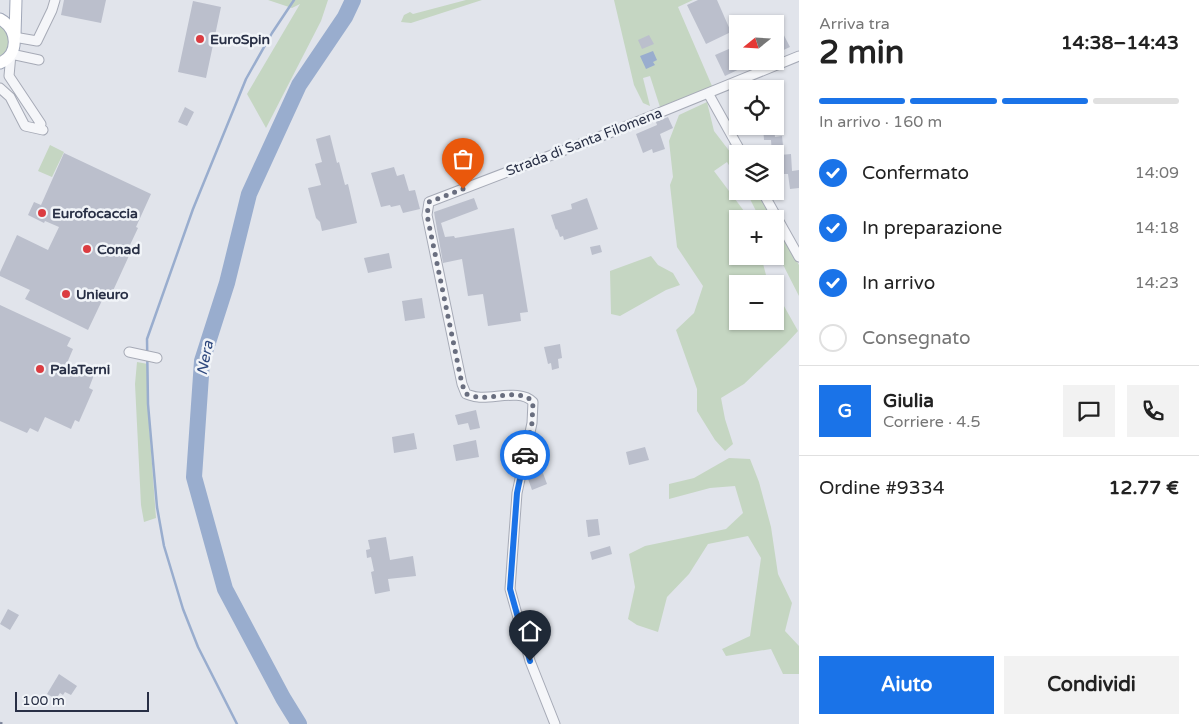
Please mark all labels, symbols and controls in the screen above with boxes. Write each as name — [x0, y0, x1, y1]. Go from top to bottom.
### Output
text: Arriva tra — [819, 14, 890, 34]
north arrow — [729, 15, 784, 70]
map controls — [729, 15, 784, 330]
place label: EuroSpin — [210, 31, 270, 48]
text: 14:38–14:43 — [1061, 32, 1179, 54]
marker: EuroSpin — [194, 33, 206, 45]
text: 2 min — [819, 34, 904, 72]
button: locate — [729, 80, 784, 135]
street label: Strada di Santa Filomena — [504, 104, 664, 180]
text: In arrivo · 160 m — [819, 112, 942, 132]
pin — [442, 138, 484, 189]
icon: bag — [449, 145, 477, 173]
button: layers — [729, 145, 784, 200]
icon: check — [819, 159, 847, 187]
text: Confermato — [862, 162, 969, 184]
text: 14:09 — [1135, 163, 1179, 183]
place label: Eurofocaccia — [52, 205, 138, 222]
marker: Eurofocaccia — [36, 207, 48, 219]
button: + — [729, 210, 784, 265]
icon: check — [819, 214, 847, 242]
text: In preparazione — [862, 217, 1002, 239]
text: 14:18 — [1135, 218, 1179, 238]
place label: Conad — [97, 241, 140, 258]
marker: Conad — [81, 243, 93, 255]
icon: check — [819, 269, 847, 297]
text: In arrivo — [862, 272, 935, 294]
text: 14:23 — [1135, 273, 1179, 293]
button: − — [729, 275, 784, 330]
place label: Unieuro — [76, 286, 129, 303]
marker: Unieuro — [60, 288, 72, 300]
text: Consegnato — [862, 327, 971, 349]
water label: Nera — [193, 339, 217, 377]
place label: PalaTerni — [50, 361, 110, 378]
marker: PalaTerni — [34, 363, 46, 375]
button: chat — [1063, 385, 1115, 437]
button: phone — [1127, 385, 1179, 437]
text: Giulia — [883, 390, 934, 412]
text: G — [838, 400, 852, 422]
text: Corriere · 4.5 — [883, 412, 981, 432]
courier — [500, 430, 550, 480]
icon: car — [511, 441, 539, 469]
text: Ordine #9334 — [819, 477, 945, 499]
text: 12.77 € — [1109, 477, 1179, 499]
pin — [509, 610, 551, 661]
icon: home — [516, 617, 544, 645]
button: Aiuto — [819, 656, 994, 714]
button: Condividi — [1004, 656, 1179, 714]
scale bar — [15, 689, 149, 712]
text: 100 m — [22, 692, 65, 709]

